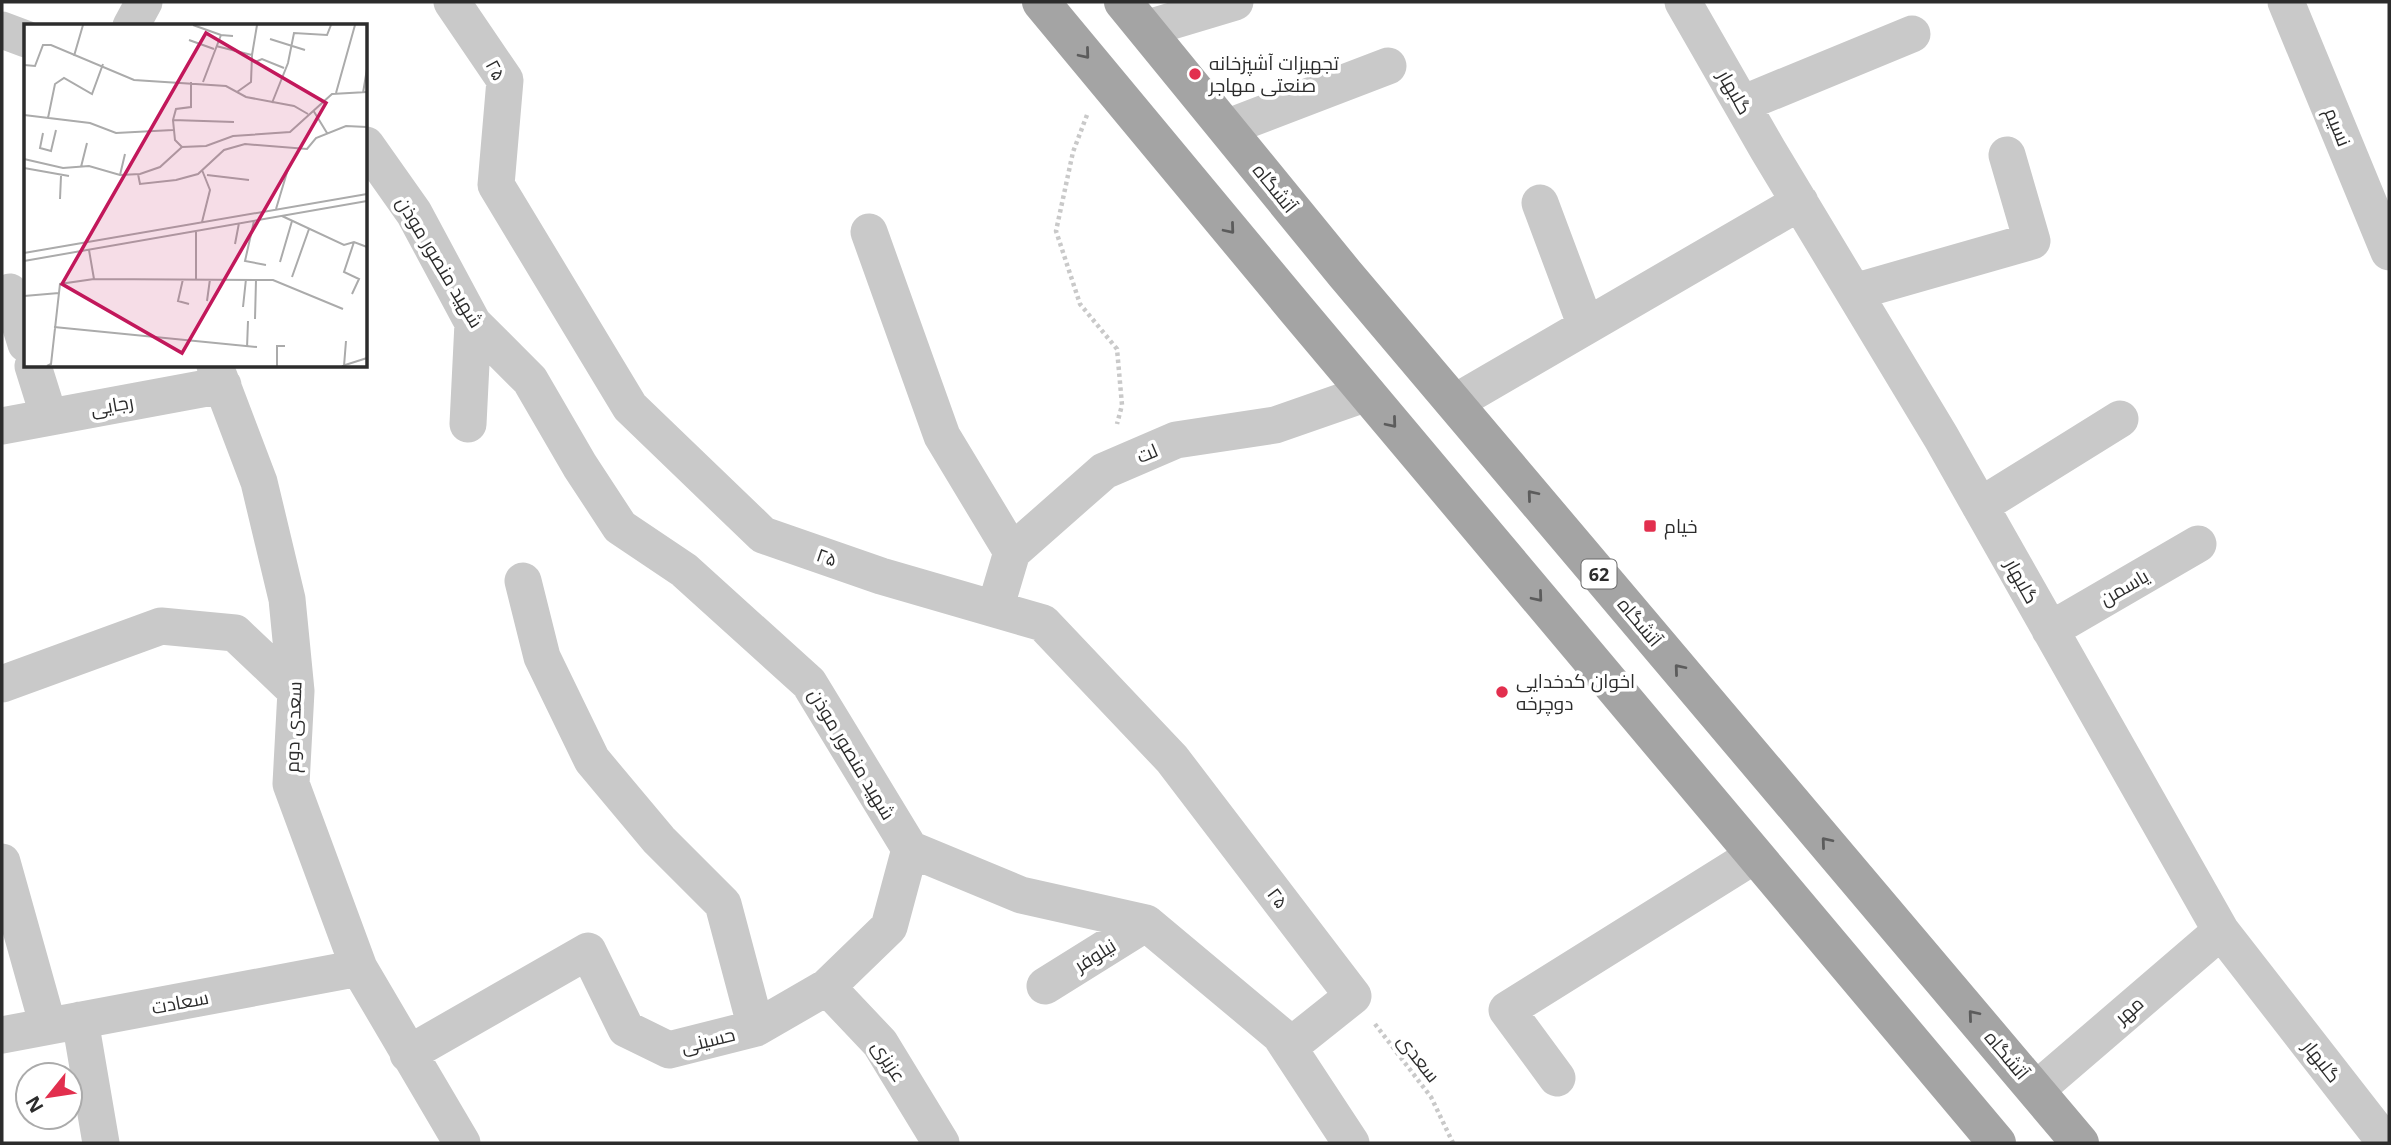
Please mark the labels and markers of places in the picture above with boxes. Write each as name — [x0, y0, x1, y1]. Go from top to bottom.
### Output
place label: تجهیزات آشپزخانه صنعتی مهاجر — [1208, 50, 1339, 98]
marker: تجهیزات آشپزخانه صنعتی مهاجر — [1187, 66, 1203, 82]
place label: خیام — [1664, 513, 1698, 540]
marker: خیام — [1642, 518, 1658, 534]
place label: اخوان کدخدایی دوچرخه — [1516, 668, 1635, 716]
marker: اخوان کدخدایی دوچرخه — [1494, 684, 1510, 700]

